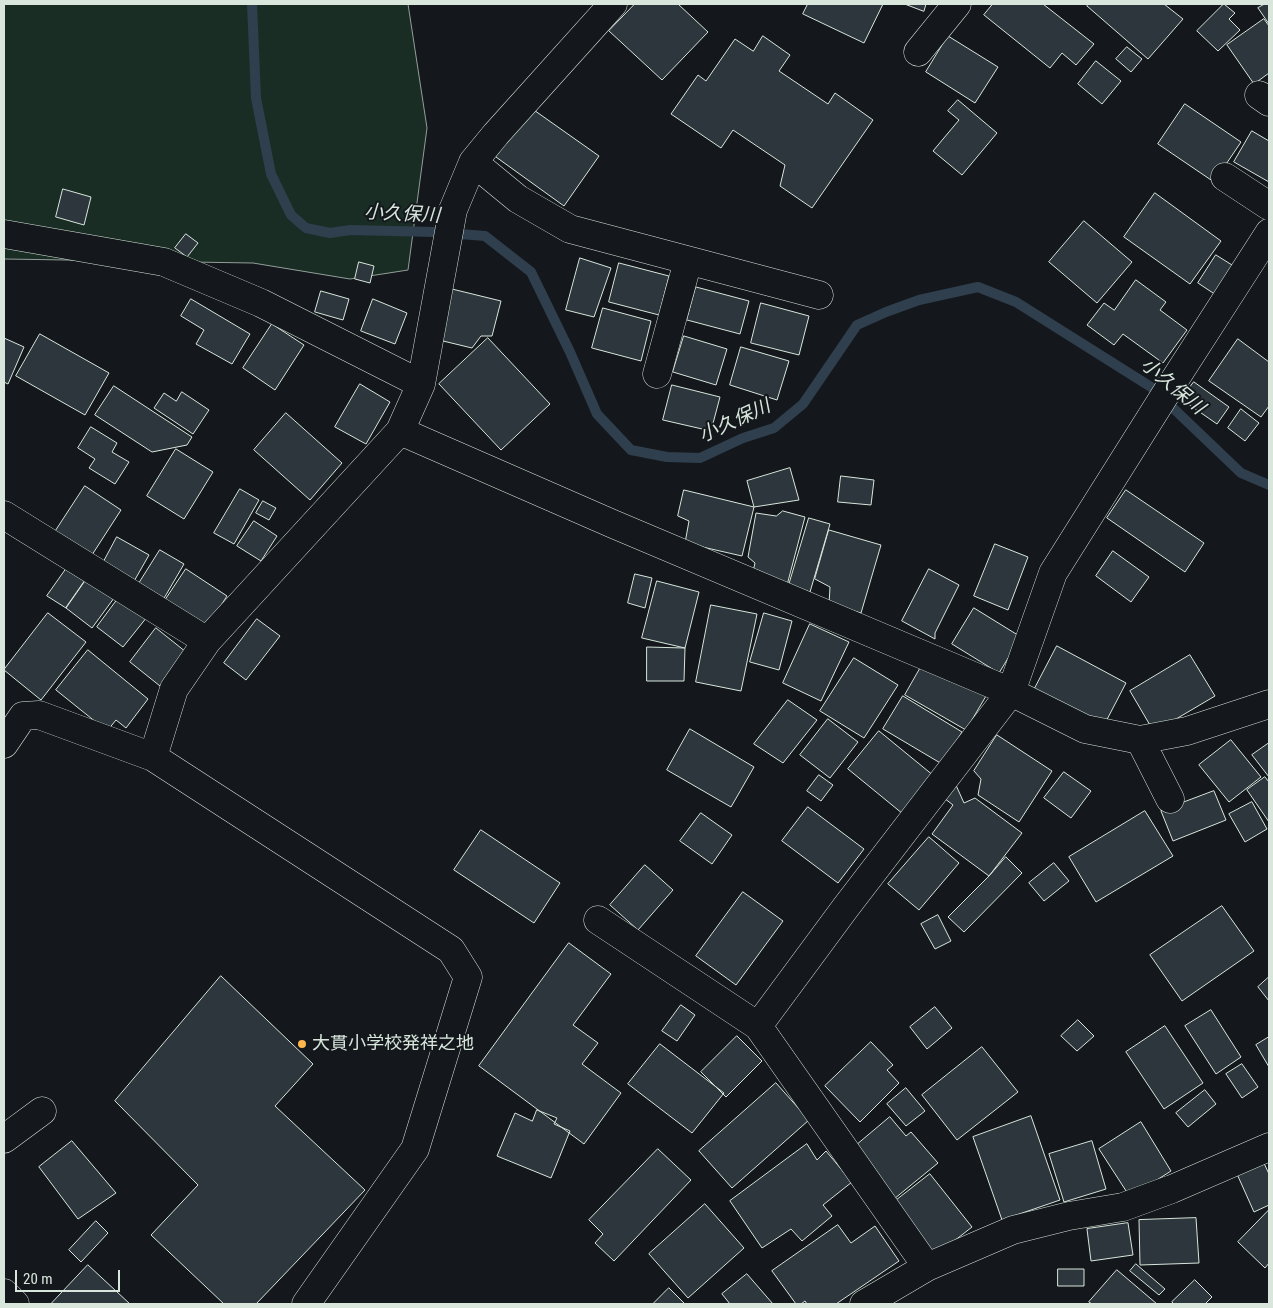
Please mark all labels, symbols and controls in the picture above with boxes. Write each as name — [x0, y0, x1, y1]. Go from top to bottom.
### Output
water label: 小久保川 — [363, 202, 441, 228]
water label: 小久保川 — [1136, 354, 1208, 420]
water label: 小久保川 — [696, 396, 774, 448]
place label: 大貫小学校発祥之地 — [312, 1033, 474, 1055]
marker: 大貫小学校発祥之地 — [296, 1038, 308, 1050]
scale bar — [18, 1260, 122, 1292]
text: 20 m — [23, 1270, 53, 1288]

